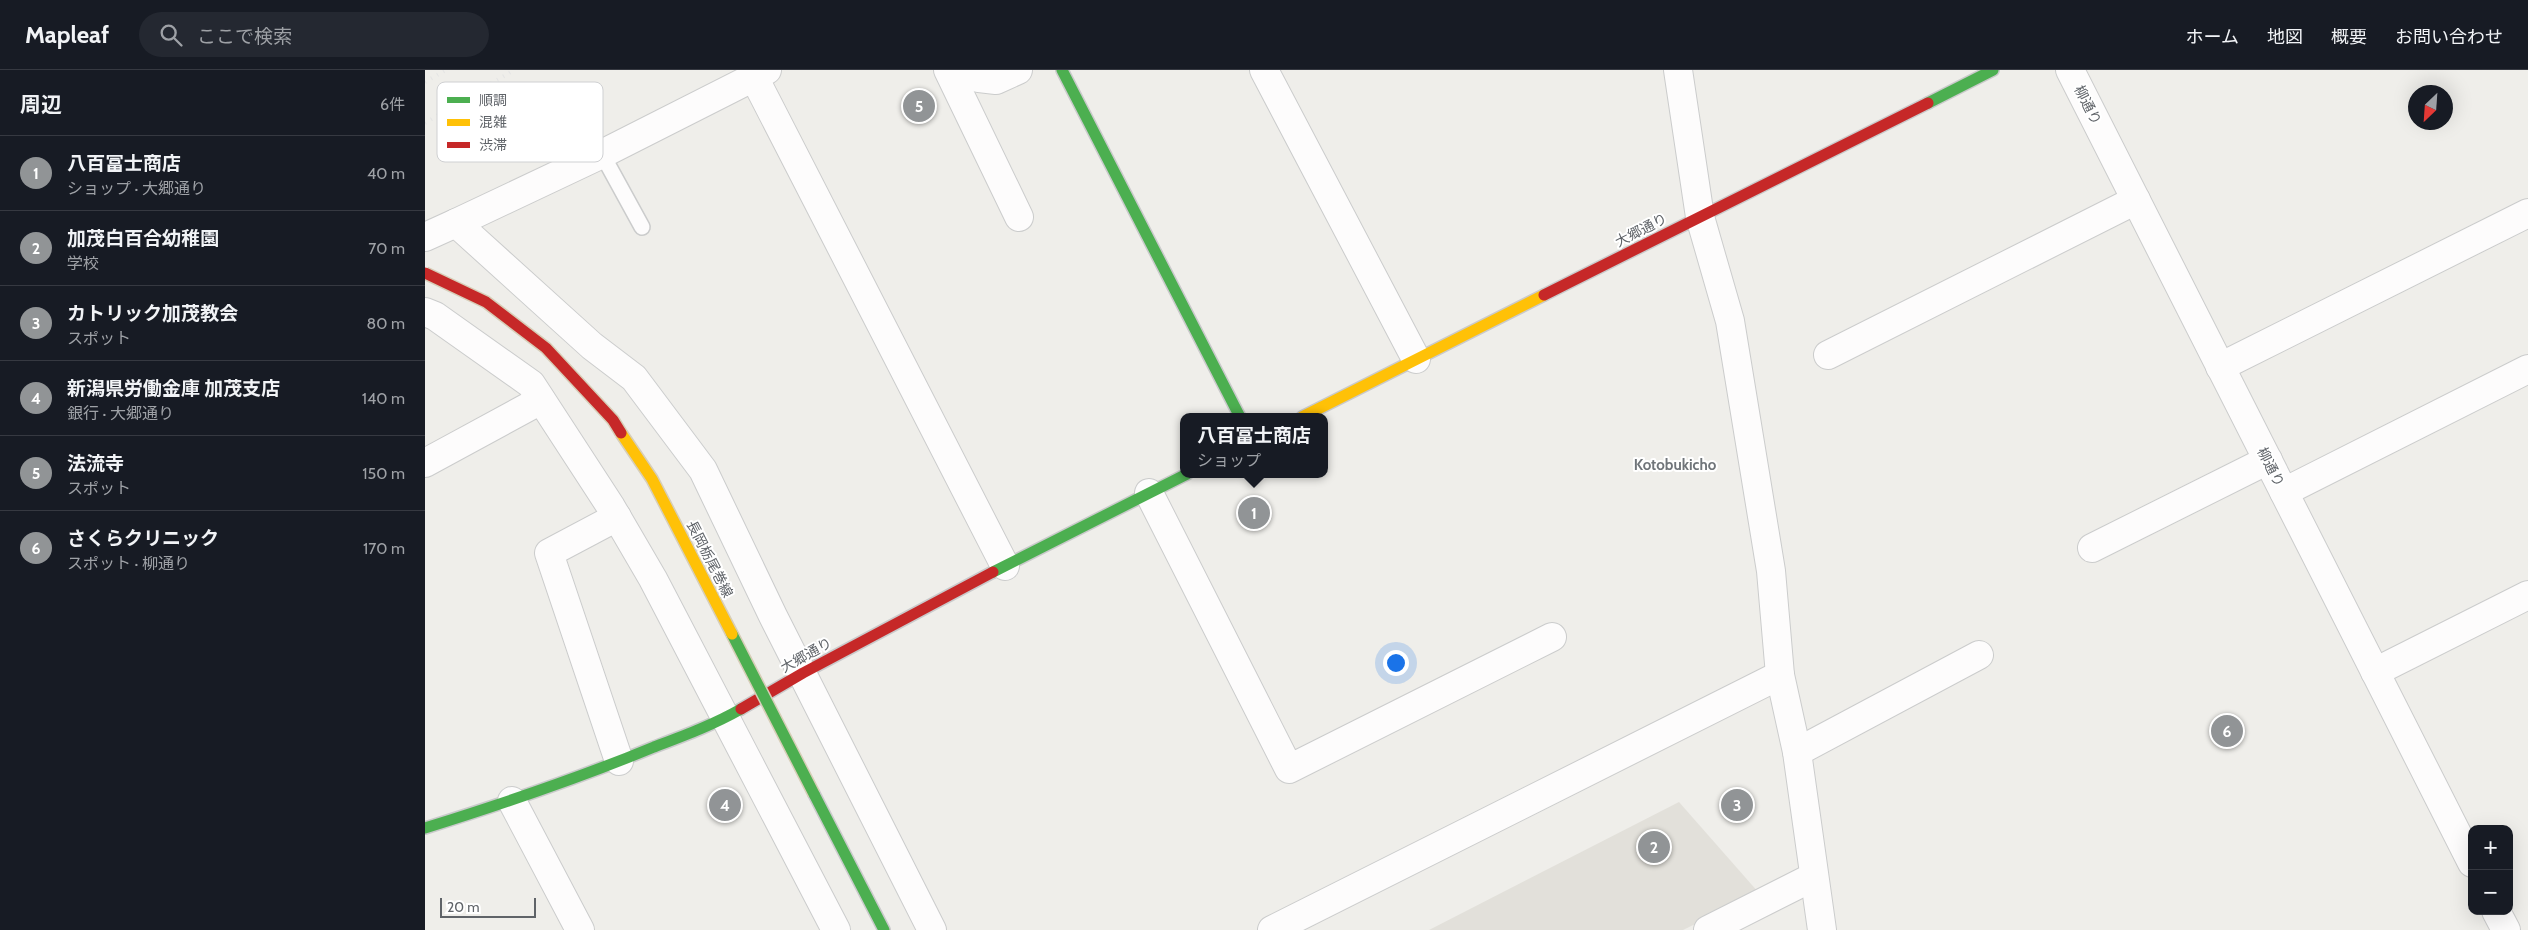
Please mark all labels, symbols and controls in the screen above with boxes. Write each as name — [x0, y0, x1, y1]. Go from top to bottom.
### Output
search box — [139, 12, 489, 57]
text: Mapleaf — [25, 20, 109, 49]
icon: search — [157, 21, 185, 49]
text: ここで検索 — [197, 25, 292, 48]
text: ホーム — [2186, 26, 2239, 48]
text: 地図 — [2267, 26, 2303, 48]
text: 概要 — [2331, 26, 2367, 48]
text: お問い合わせ — [2395, 26, 2503, 48]
legend — [437, 82, 603, 162]
street label: 柳通り — [2070, 82, 2106, 128]
north arrow — [2408, 85, 2453, 130]
pin: 5 — [903, 87, 935, 125]
text: 順調 — [479, 91, 507, 109]
text: 周辺 — [20, 92, 62, 117]
text: 6件 — [380, 95, 405, 114]
text: 混雑 — [479, 113, 507, 131]
text: 渋滞 — [479, 136, 507, 154]
text: 八百冨士商店 — [67, 152, 181, 175]
text: 1 — [33, 164, 39, 183]
text: 40 m — [367, 164, 405, 183]
text: ショップ · 大郷通り — [67, 179, 206, 198]
street label: 大郷通り — [1612, 209, 1670, 251]
text: 加茂白百合幼稚園 — [67, 227, 219, 250]
text: 2 — [32, 239, 40, 258]
text: 70 m — [368, 239, 405, 258]
text: 学校 — [67, 254, 99, 273]
text: カトリック加茂教会 — [67, 302, 238, 325]
text: 3 — [32, 314, 40, 333]
text: 80 m — [367, 314, 405, 333]
text: スポット — [67, 329, 131, 348]
text: 新潟県労働金庫 加茂支店 — [67, 377, 280, 400]
text: 4 — [31, 389, 41, 408]
text: 140 m — [362, 389, 405, 408]
text: 銀行 · 大郷通り — [67, 404, 174, 423]
popup — [1180, 413, 1328, 478]
text: 八百冨士商店 — [1197, 424, 1311, 447]
street label: 柳通り — [2253, 444, 2289, 490]
text: ショップ — [1197, 451, 1261, 470]
text: 法流寺 — [67, 452, 124, 475]
district label: Kotobukicho — [1634, 456, 1717, 474]
text: 5 — [32, 464, 40, 483]
text: 150 m — [362, 464, 405, 483]
text: スポット — [67, 479, 131, 498]
pin: 1 — [1238, 494, 1270, 532]
street label: 長岡栃尾巻線 — [683, 517, 737, 601]
text: さくらクリニック — [67, 527, 219, 550]
text: 6 — [32, 539, 41, 558]
text: 170 m — [363, 539, 405, 558]
text: スポット · 柳通り — [67, 554, 190, 573]
street label: 大郷通り — [777, 634, 835, 676]
your location — [1383, 650, 1409, 676]
pin: 6 — [2211, 712, 2243, 750]
pin: 4 — [709, 786, 741, 824]
pin: 3 — [1721, 786, 1753, 824]
map controls — [2468, 825, 2513, 915]
button: + — [2468, 825, 2513, 870]
pin: 2 — [1638, 828, 1670, 866]
button: − — [2468, 870, 2513, 915]
scale bar — [440, 895, 536, 918]
text: 20 m — [447, 898, 480, 916]

